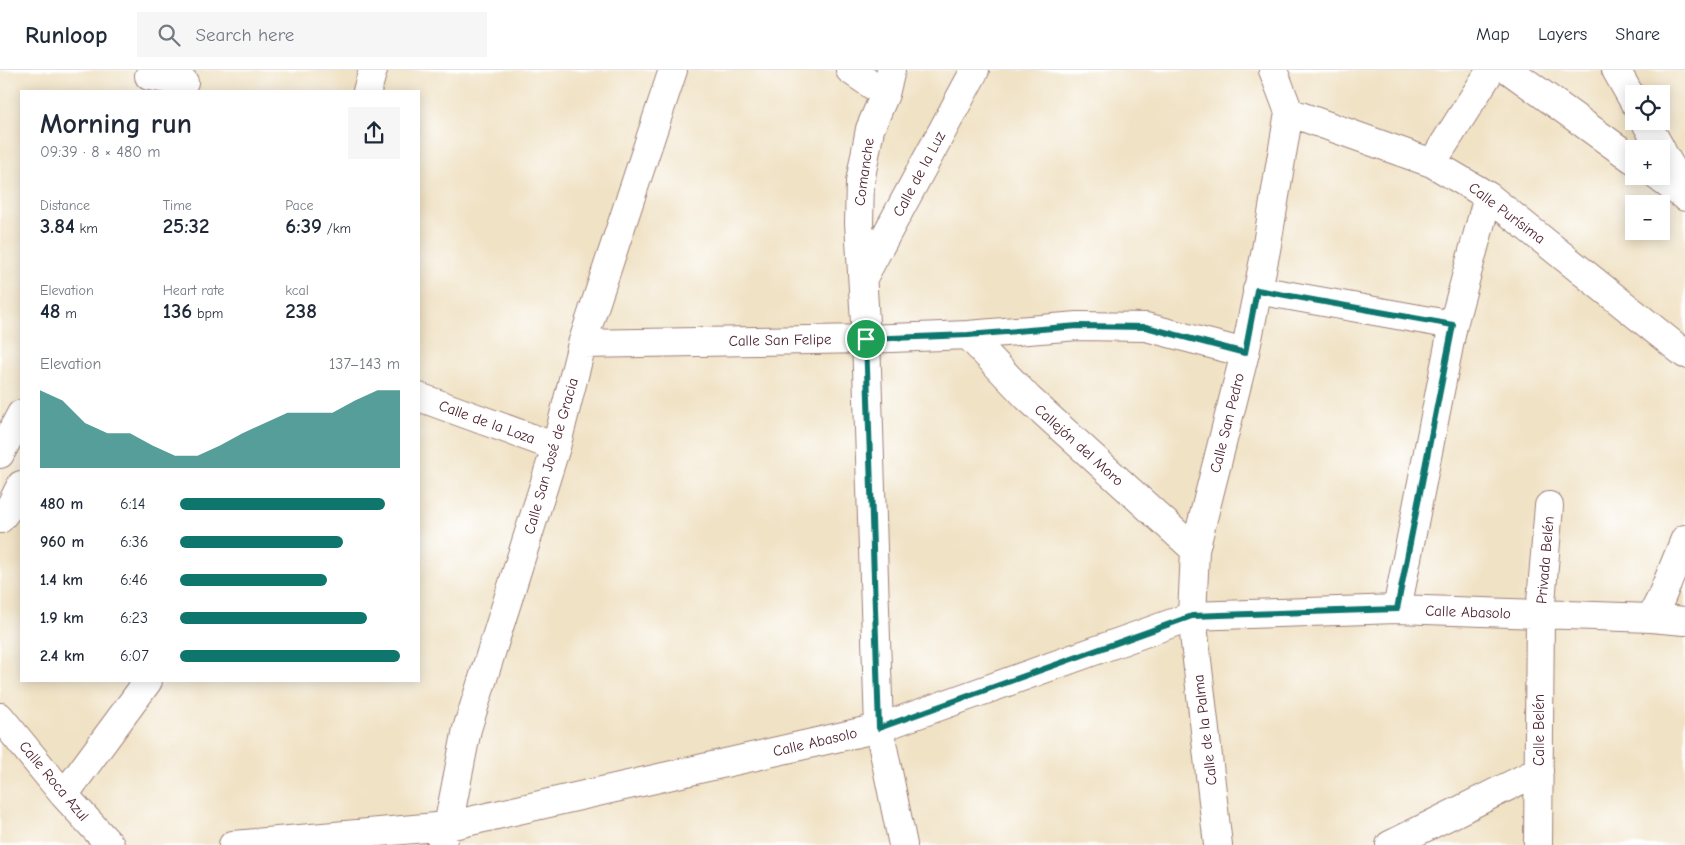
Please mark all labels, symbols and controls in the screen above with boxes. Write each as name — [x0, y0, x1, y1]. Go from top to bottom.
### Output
search box — [137, 12, 487, 57]
text: Runloop — [25, 21, 107, 49]
icon: search — [155, 21, 183, 49]
text: Search here — [195, 24, 294, 46]
text: Map — [1476, 24, 1510, 45]
text: Layers — [1538, 24, 1587, 45]
text: Share — [1615, 24, 1660, 45]
map controls — [1625, 85, 1670, 240]
button: locate — [1625, 85, 1670, 130]
button: share — [348, 107, 400, 159]
text: Morning run — [40, 108, 192, 140]
street label: Calle de la Luz — [889, 128, 949, 220]
street label: Comanche — [850, 136, 878, 207]
button: + — [1625, 140, 1670, 185]
text: 09:39 · 8 × 480 m — [40, 143, 160, 161]
street label: Calle Purísima — [1465, 178, 1549, 248]
button: − — [1625, 195, 1670, 240]
text: Distance — [40, 197, 90, 214]
text: Time — [163, 197, 192, 214]
text: Pace — [285, 197, 314, 214]
text: 3.84 — [40, 214, 75, 238]
text: 25:32 — [163, 214, 209, 238]
text: 6:39 — [285, 214, 322, 238]
text: km — [75, 220, 98, 237]
text: /km — [322, 220, 351, 237]
text: Elevation — [40, 282, 94, 299]
text: Heart rate — [163, 282, 224, 299]
text: kcal — [285, 282, 309, 299]
text: 48 — [40, 299, 61, 323]
text: 136 — [163, 299, 192, 323]
text: 238 — [285, 299, 317, 323]
text: m — [61, 305, 77, 322]
text: bpm — [192, 305, 223, 322]
pin — [845, 318, 887, 360]
icon: arrive — [852, 325, 880, 353]
street label: Calle San Felipe — [728, 330, 832, 350]
text: Elevation — [40, 355, 101, 373]
text: 137–143 m — [329, 355, 400, 373]
street label: Calle San Pedro — [1206, 371, 1248, 475]
street label: Calle San José de Gracia — [520, 376, 582, 536]
street label: Calle de la Loza — [436, 396, 538, 448]
street label: Callejón del Moro — [1031, 400, 1127, 490]
text: 480 m — [40, 495, 83, 513]
text: 6:14 — [120, 495, 146, 513]
street label: Privada Belén — [1532, 515, 1558, 605]
text: 960 m — [40, 533, 84, 551]
text: 6:36 — [120, 533, 148, 551]
text: 1.4 km — [40, 571, 83, 589]
text: 6:46 — [120, 571, 148, 589]
street label: Calle Abasolo — [1425, 602, 1511, 622]
text: 1.9 km — [40, 609, 84, 627]
text: 6:23 — [120, 609, 148, 627]
text: 2.4 km — [40, 647, 85, 665]
text: 6:07 — [120, 647, 149, 665]
street label: Calle de la Palma — [1189, 674, 1221, 786]
street label: Calle Belén — [1530, 694, 1548, 766]
street label: Calle Abasolo — [771, 724, 859, 760]
street label: Calle Roca Azul — [15, 737, 93, 825]

